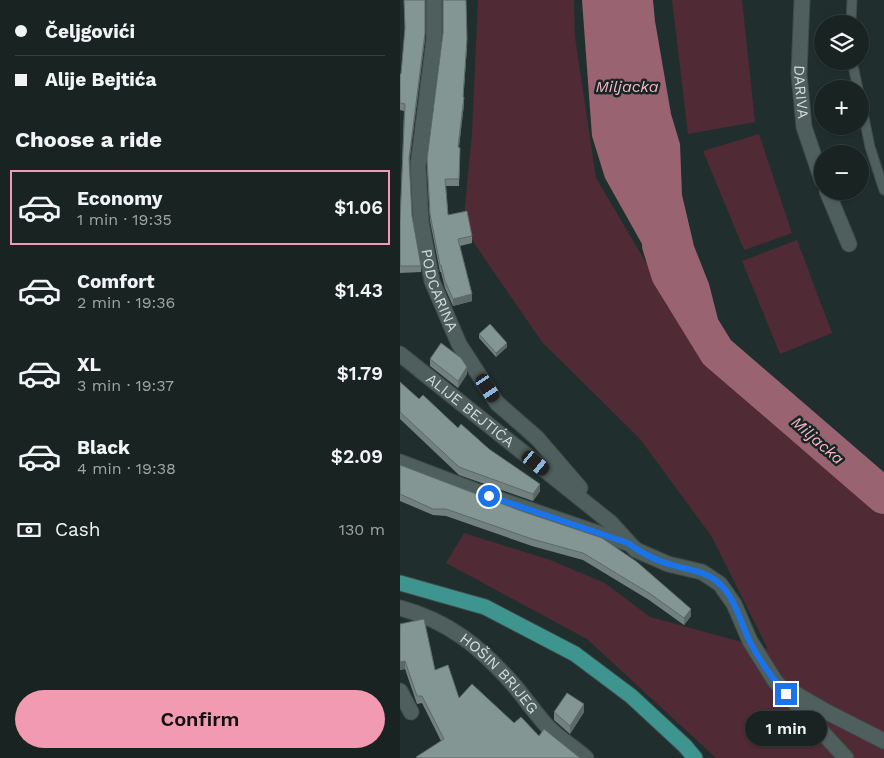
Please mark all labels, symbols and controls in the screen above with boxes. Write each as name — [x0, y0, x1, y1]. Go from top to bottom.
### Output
map controls — [814, 15, 869, 200]
button: layers — [814, 15, 869, 70]
text: Čeljgovići — [45, 20, 135, 43]
street label: DARIVA — [790, 65, 812, 119]
text: Alije Bejtića — [45, 68, 157, 91]
water label: Miljacka — [595, 77, 659, 96]
button: + — [814, 80, 869, 135]
text: Choose a ride — [15, 127, 162, 152]
button: − — [814, 145, 869, 200]
icon: car — [17, 185, 62, 230]
text: Economy — [77, 187, 162, 210]
text: $1.06 — [334, 196, 383, 219]
text: 1 min · 19:35 — [77, 210, 172, 229]
street label: PODCARINA — [417, 247, 462, 335]
icon: car — [17, 268, 62, 313]
text: Comfort — [77, 270, 155, 293]
text: $1.43 — [335, 279, 383, 302]
text: 2 min · 19:36 — [77, 293, 175, 312]
icon: car — [17, 351, 62, 396]
text: XL — [77, 353, 101, 376]
text: $1.79 — [337, 362, 383, 385]
street label: ALIJE BEJTIĆA — [422, 369, 518, 451]
car — [473, 371, 502, 405]
text: 3 min · 19:37 — [77, 376, 174, 395]
water label: Miljacka — [788, 412, 848, 468]
icon: car — [17, 434, 62, 479]
text: Black — [77, 436, 130, 459]
text: $2.09 — [331, 445, 383, 468]
car — [519, 448, 552, 478]
text: 4 min · 19:38 — [77, 459, 176, 478]
route start — [478, 485, 500, 507]
icon: cash — [15, 516, 43, 544]
text: Cash — [55, 518, 101, 541]
text: 130 m — [339, 520, 385, 539]
street label: HOŠIN BRIJEG — [456, 629, 542, 717]
route end — [775, 683, 797, 705]
button: Confirm — [15, 690, 385, 748]
callout: 1 min — [745, 712, 827, 746]
text: 1 min — [765, 719, 807, 738]

